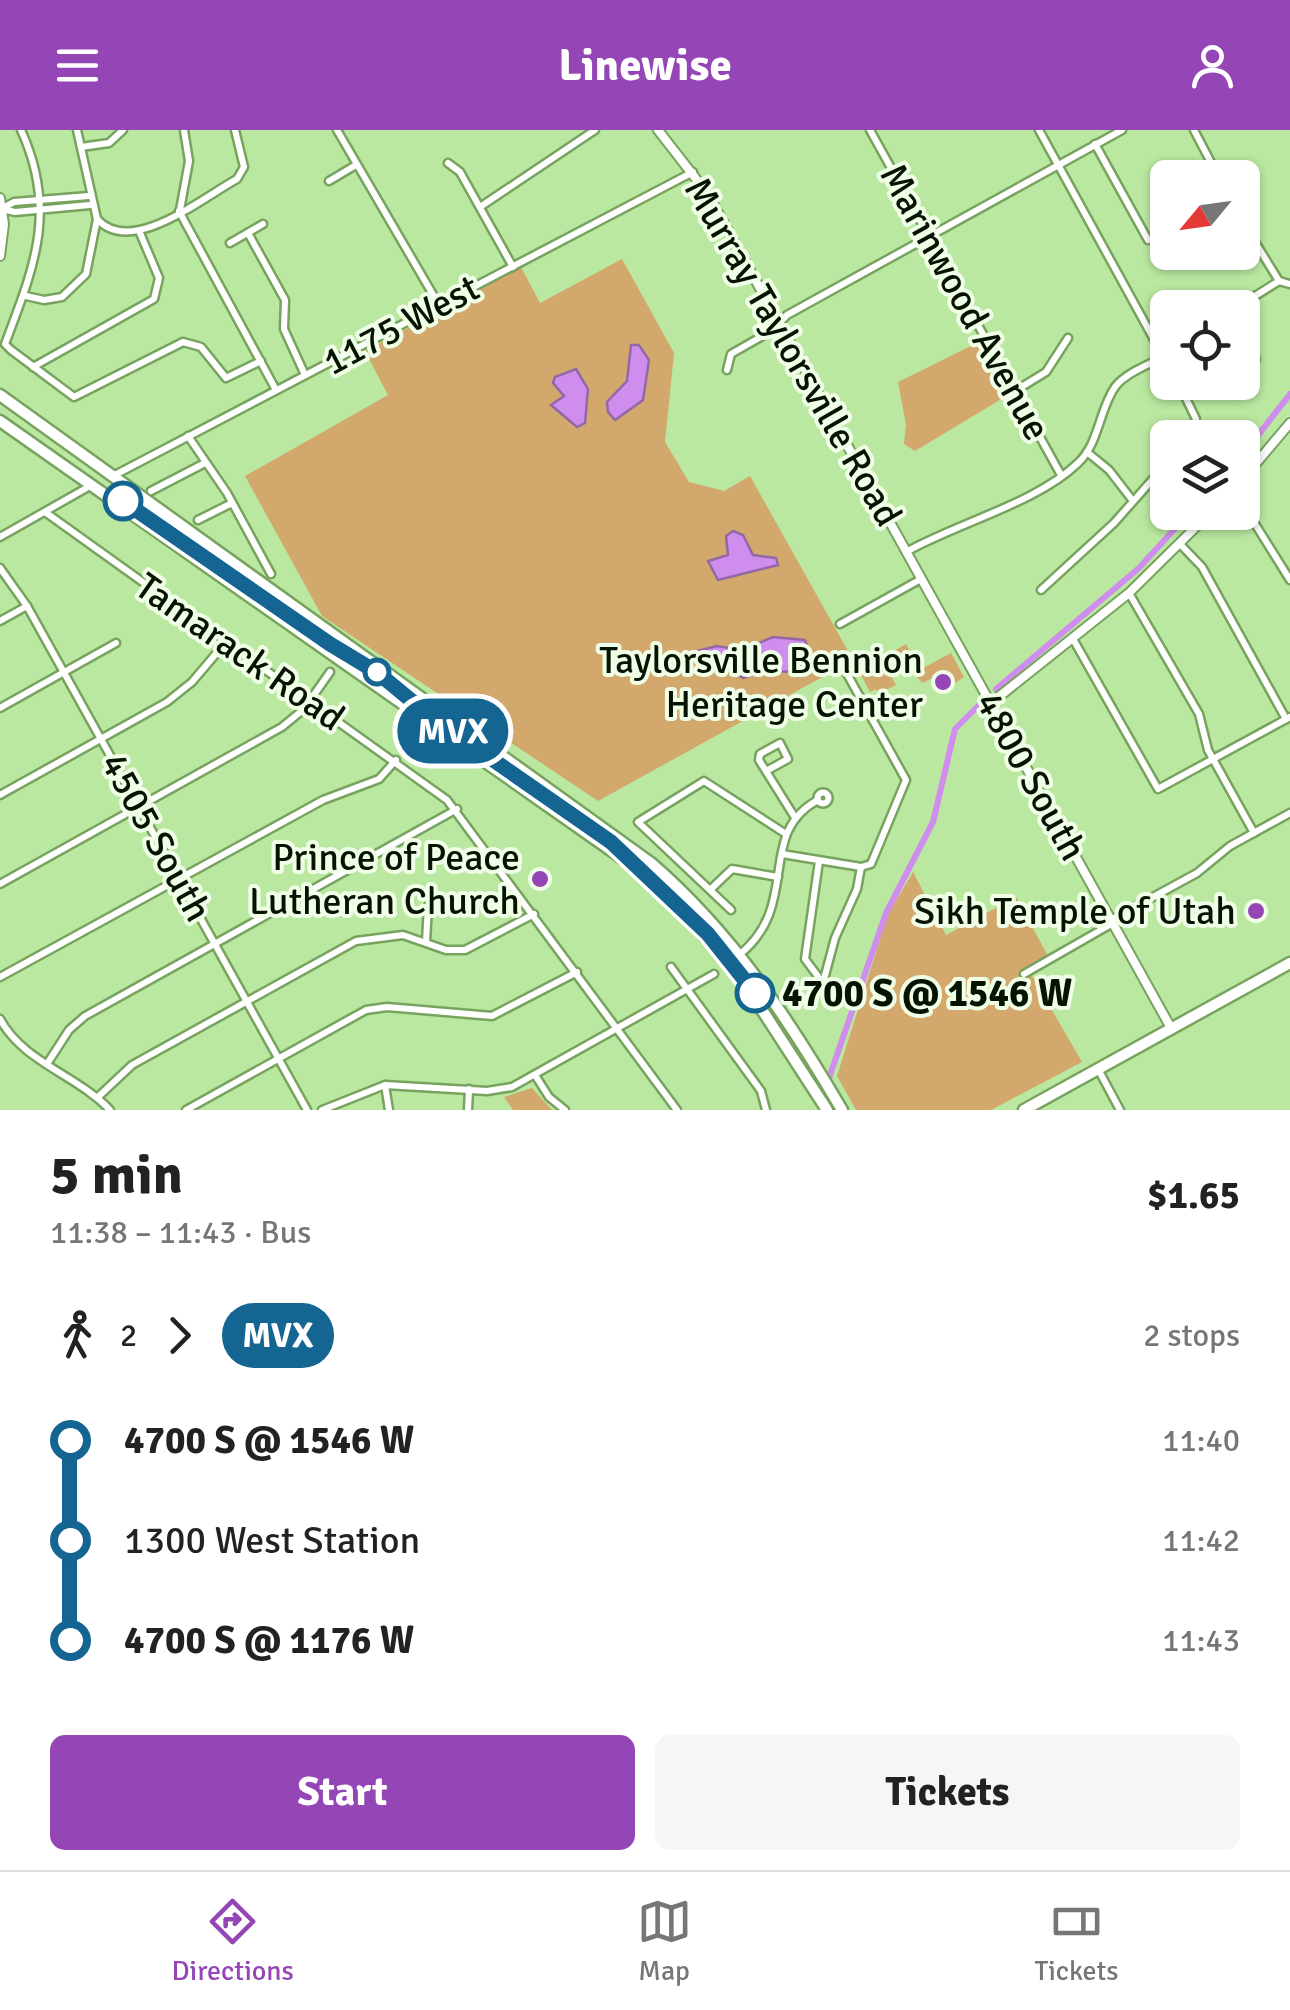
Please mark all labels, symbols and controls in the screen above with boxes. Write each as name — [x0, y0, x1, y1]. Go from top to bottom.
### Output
icon: menu — [50, 38, 105, 93]
text: Linewise — [558, 38, 732, 93]
icon: person — [1185, 38, 1240, 93]
street label: Marinwood Avenue — [870, 156, 1060, 448]
north arrow — [1150, 160, 1260, 270]
map controls — [1150, 160, 1260, 530]
street label: Murray Taylorsville Road — [674, 169, 912, 535]
street label: 1175 West — [315, 264, 487, 386]
button: locate — [1150, 290, 1260, 400]
button: layers — [1150, 420, 1260, 530]
unlabelled marker — [104, 482, 142, 520]
street label: Tamarack Road — [126, 563, 354, 741]
place label: Taylorsville Bennion Heritage Center — [599, 637, 923, 728]
unlabelled marker — [364, 659, 390, 685]
marker: Taylorsville Bennion Heritage Center — [932, 671, 954, 693]
street label: 4800 South — [965, 683, 1097, 869]
line badge: MVX — [396, 698, 510, 764]
text: MVX — [417, 710, 489, 753]
street label: 4505 South — [90, 744, 222, 930]
place label: Prince of Peace Lutheran Church — [249, 834, 520, 925]
marker: Prince of Peace Lutheran Church — [529, 868, 551, 890]
place label: Sikh Temple of Utah — [914, 888, 1236, 935]
marker: Sikh Temple of Utah — [1245, 900, 1267, 922]
place label: 4700 S @ 1546 W — [782, 970, 1072, 1017]
marker: 4700 S @ 1546 W — [736, 974, 774, 1012]
text: 5 min — [50, 1141, 183, 1209]
text: $1.65 — [1147, 1172, 1240, 1219]
text: 11:38 – 11:43 · Bus — [50, 1213, 311, 1252]
icon: walk — [50, 1308, 105, 1363]
icon: forward — [152, 1308, 207, 1363]
text: MVX — [242, 1314, 314, 1357]
text: 2 — [120, 1316, 137, 1355]
text: 2 stops — [1143, 1316, 1240, 1355]
text: 4700 S @ 1546 W — [124, 1417, 414, 1464]
text: 11:40 — [1162, 1421, 1240, 1460]
text: 1300 West Station — [124, 1517, 420, 1564]
text: 11:42 — [1162, 1521, 1240, 1560]
text: 4700 S @ 1176 W — [124, 1617, 414, 1664]
text: 11:43 — [1162, 1621, 1240, 1660]
button: Start — [50, 1735, 635, 1850]
button: Tickets — [655, 1735, 1240, 1850]
tab: Directions — [171, 1894, 294, 1988]
tab: Map — [637, 1894, 692, 1988]
tab: Tickets — [1034, 1894, 1119, 1988]

